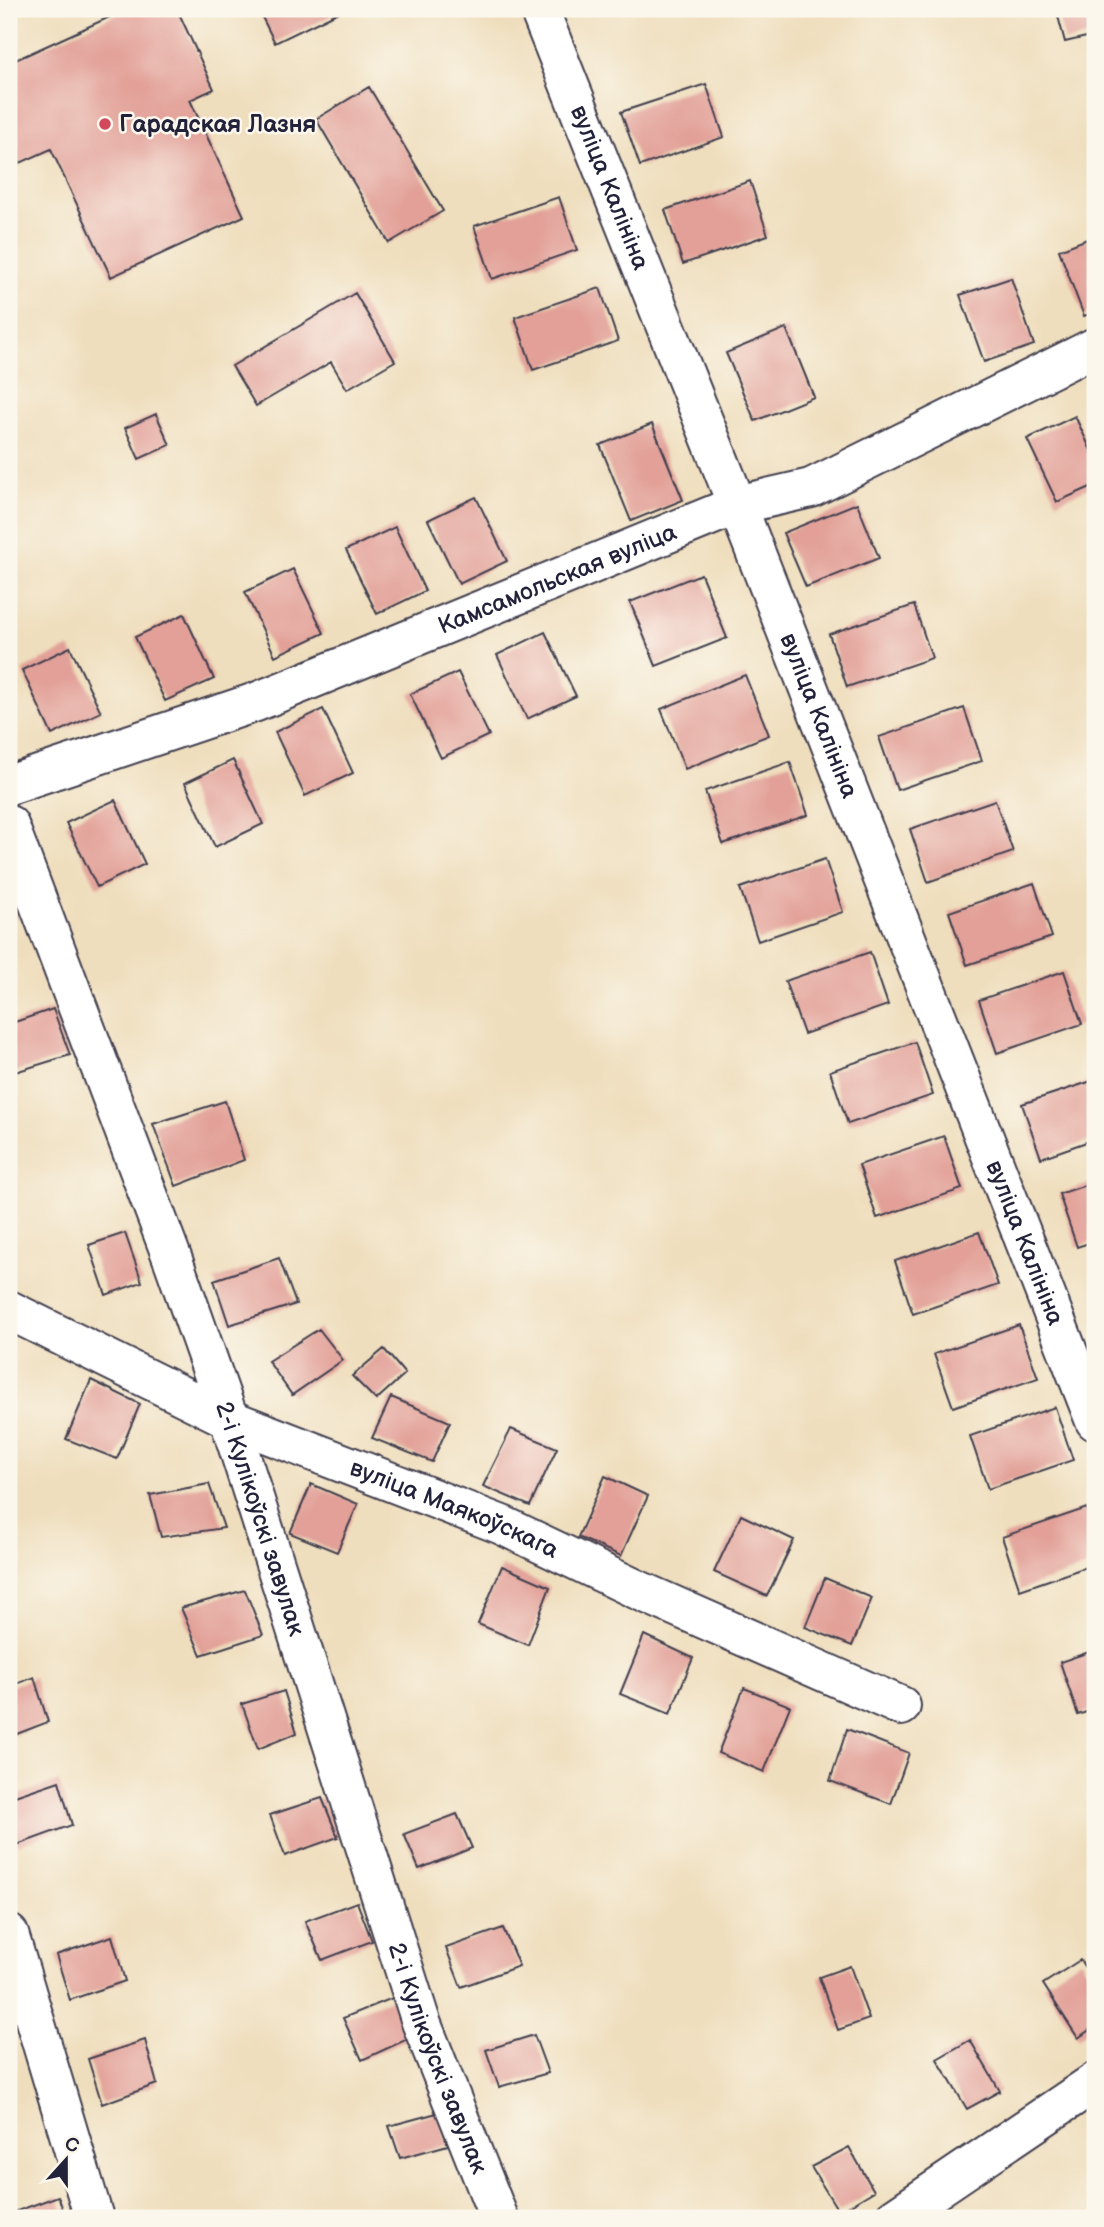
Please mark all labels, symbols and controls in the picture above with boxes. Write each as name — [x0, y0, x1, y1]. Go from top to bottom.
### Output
street label: вуліца Калініна — [564, 101, 656, 274]
place label: Гарадская Лазня — [119, 110, 316, 139]
marker: Гарадская Лазня — [97, 116, 113, 132]
street label: Камсамольская вуліца — [434, 517, 681, 640]
street label: вуліца Калініна — [774, 629, 865, 802]
street label: вуліца Калініна — [980, 1156, 1071, 1329]
street label: 2-і Кулікоўскі завулак — [209, 1398, 312, 1640]
street label: вуліца Маякоўскага — [346, 1453, 563, 1564]
street label: 2-і Кулікоўскі завулак — [382, 1939, 494, 2178]
north arrow — [32, 2126, 102, 2196]
text: С — [61, 2132, 82, 2159]

